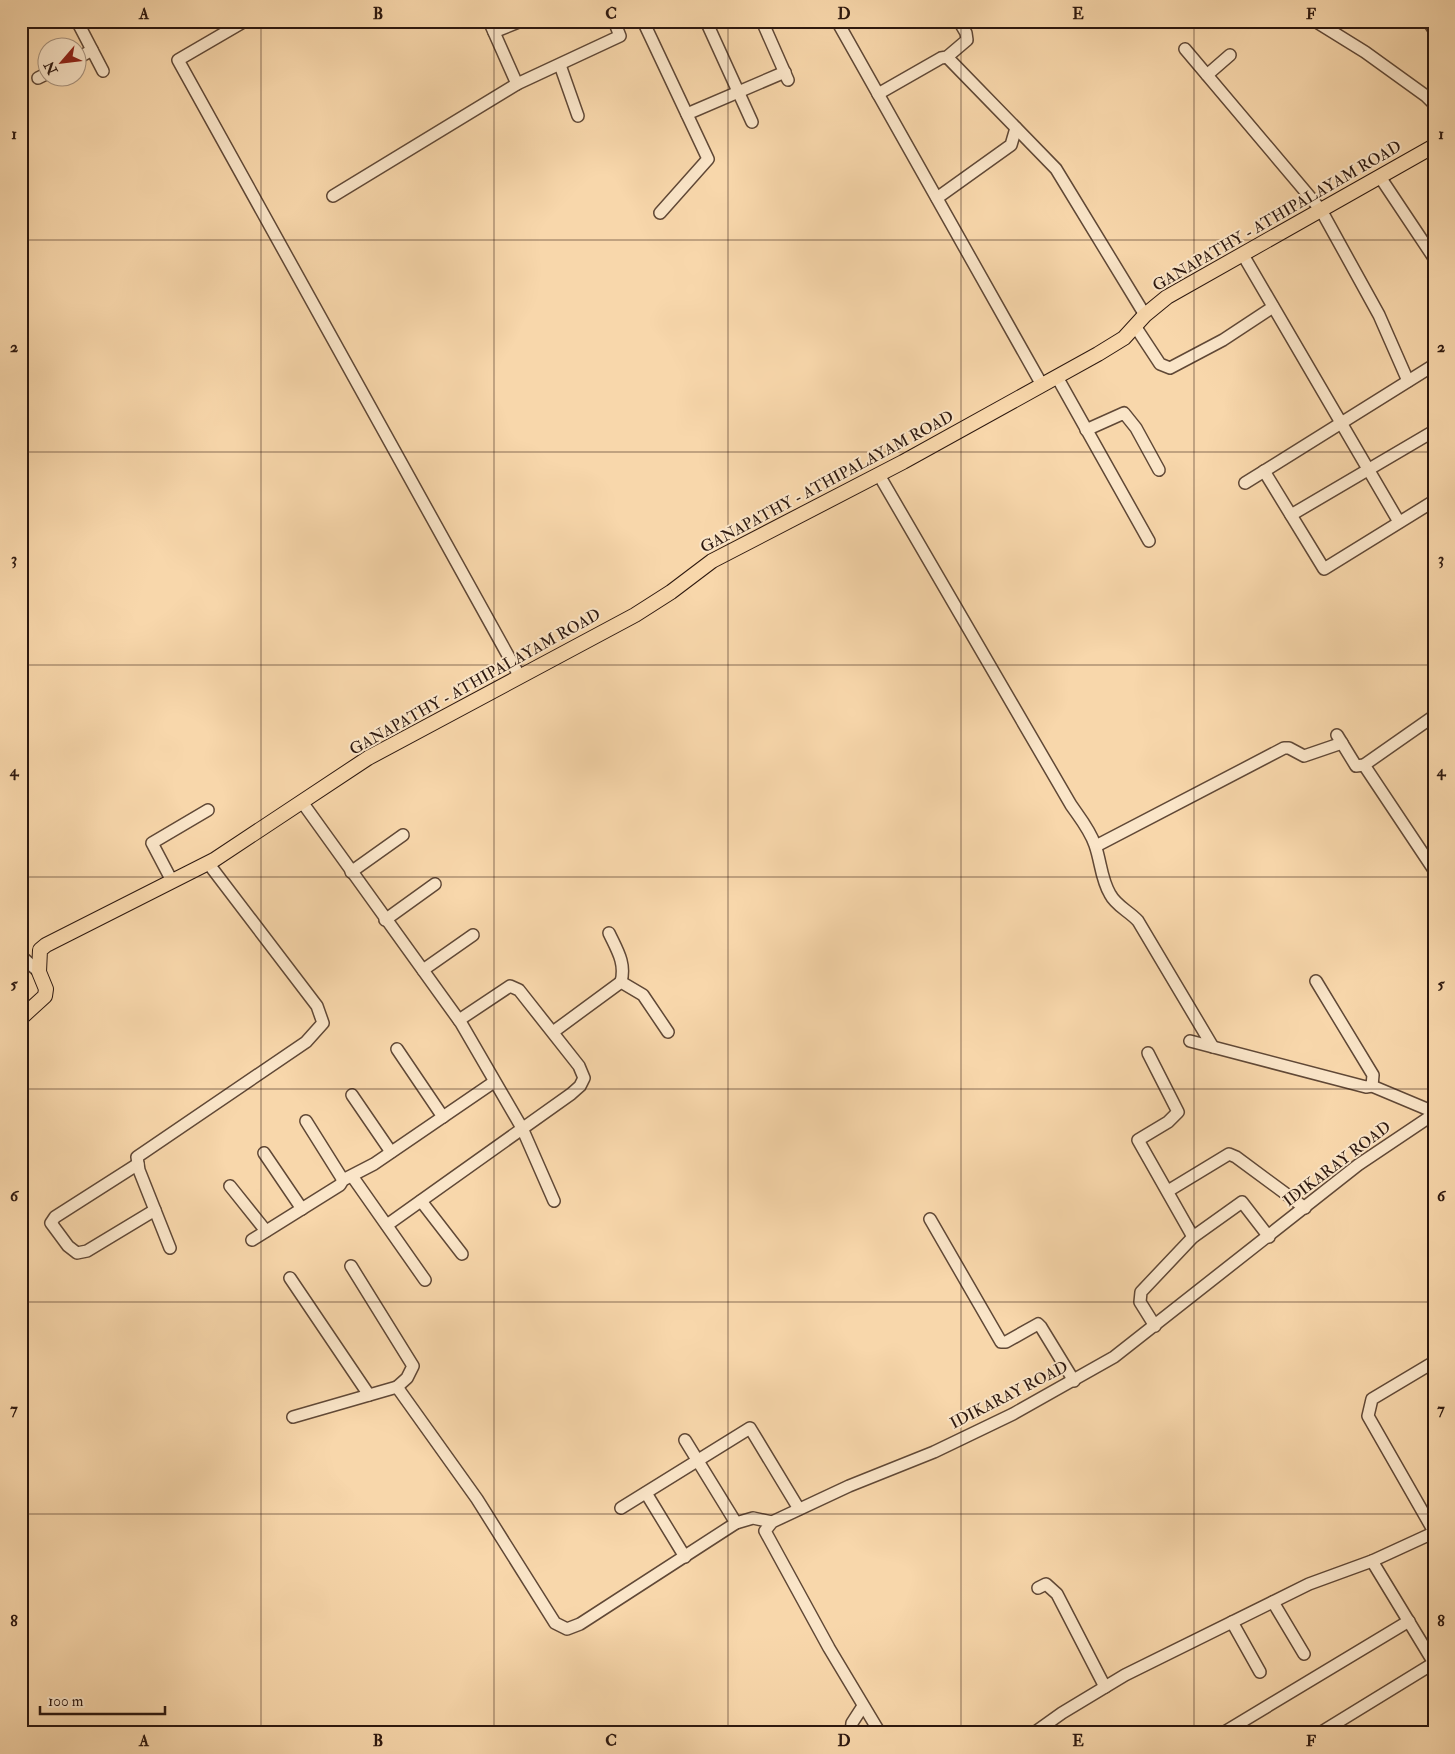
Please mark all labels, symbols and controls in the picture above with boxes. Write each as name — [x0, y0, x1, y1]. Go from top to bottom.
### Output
text: A — [138, 4, 150, 24]
text: B — [373, 4, 383, 24]
text: C — [605, 4, 617, 24]
text: D — [837, 4, 851, 24]
text: E — [1072, 4, 1084, 24]
text: F — [1306, 4, 1316, 24]
north arrow — [38, 38, 88, 88]
text: N — [40, 58, 62, 78]
text: 1 — [11, 124, 17, 144]
text: 1 — [1438, 124, 1444, 144]
street label: GANAPATHY - ATHIPALAYAM ROAD — [1149, 136, 1405, 296]
text: 2 — [10, 337, 18, 357]
text: 2 — [1437, 337, 1445, 357]
street label: GANAPATHY - ATHIPALAYAM ROAD — [697, 406, 957, 558]
text: 3 — [11, 549, 17, 569]
text: 3 — [1438, 549, 1444, 569]
street label: GANAPATHY - ATHIPALAYAM ROAD — [346, 604, 604, 760]
text: 4 — [9, 761, 20, 781]
text: 4 — [1436, 761, 1447, 781]
text: 5 — [10, 974, 18, 994]
text: 5 — [1437, 974, 1445, 994]
street label: IDIKARAY ROAD — [1279, 1117, 1395, 1211]
text: 6 — [10, 1186, 20, 1206]
text: 6 — [1437, 1186, 1447, 1206]
street label: IDIKARAY ROAD — [947, 1357, 1071, 1433]
text: 7 — [10, 1399, 18, 1419]
text: 7 — [1437, 1399, 1445, 1419]
text: 8 — [10, 1611, 18, 1631]
text: 8 — [1437, 1611, 1445, 1631]
scale bar — [40, 1684, 165, 1716]
text: 100 m — [48, 1692, 84, 1711]
text: A — [138, 1731, 150, 1751]
text: B — [373, 1731, 383, 1751]
text: C — [605, 1731, 617, 1751]
text: D — [837, 1731, 851, 1751]
text: E — [1072, 1731, 1084, 1751]
text: F — [1306, 1731, 1316, 1751]

